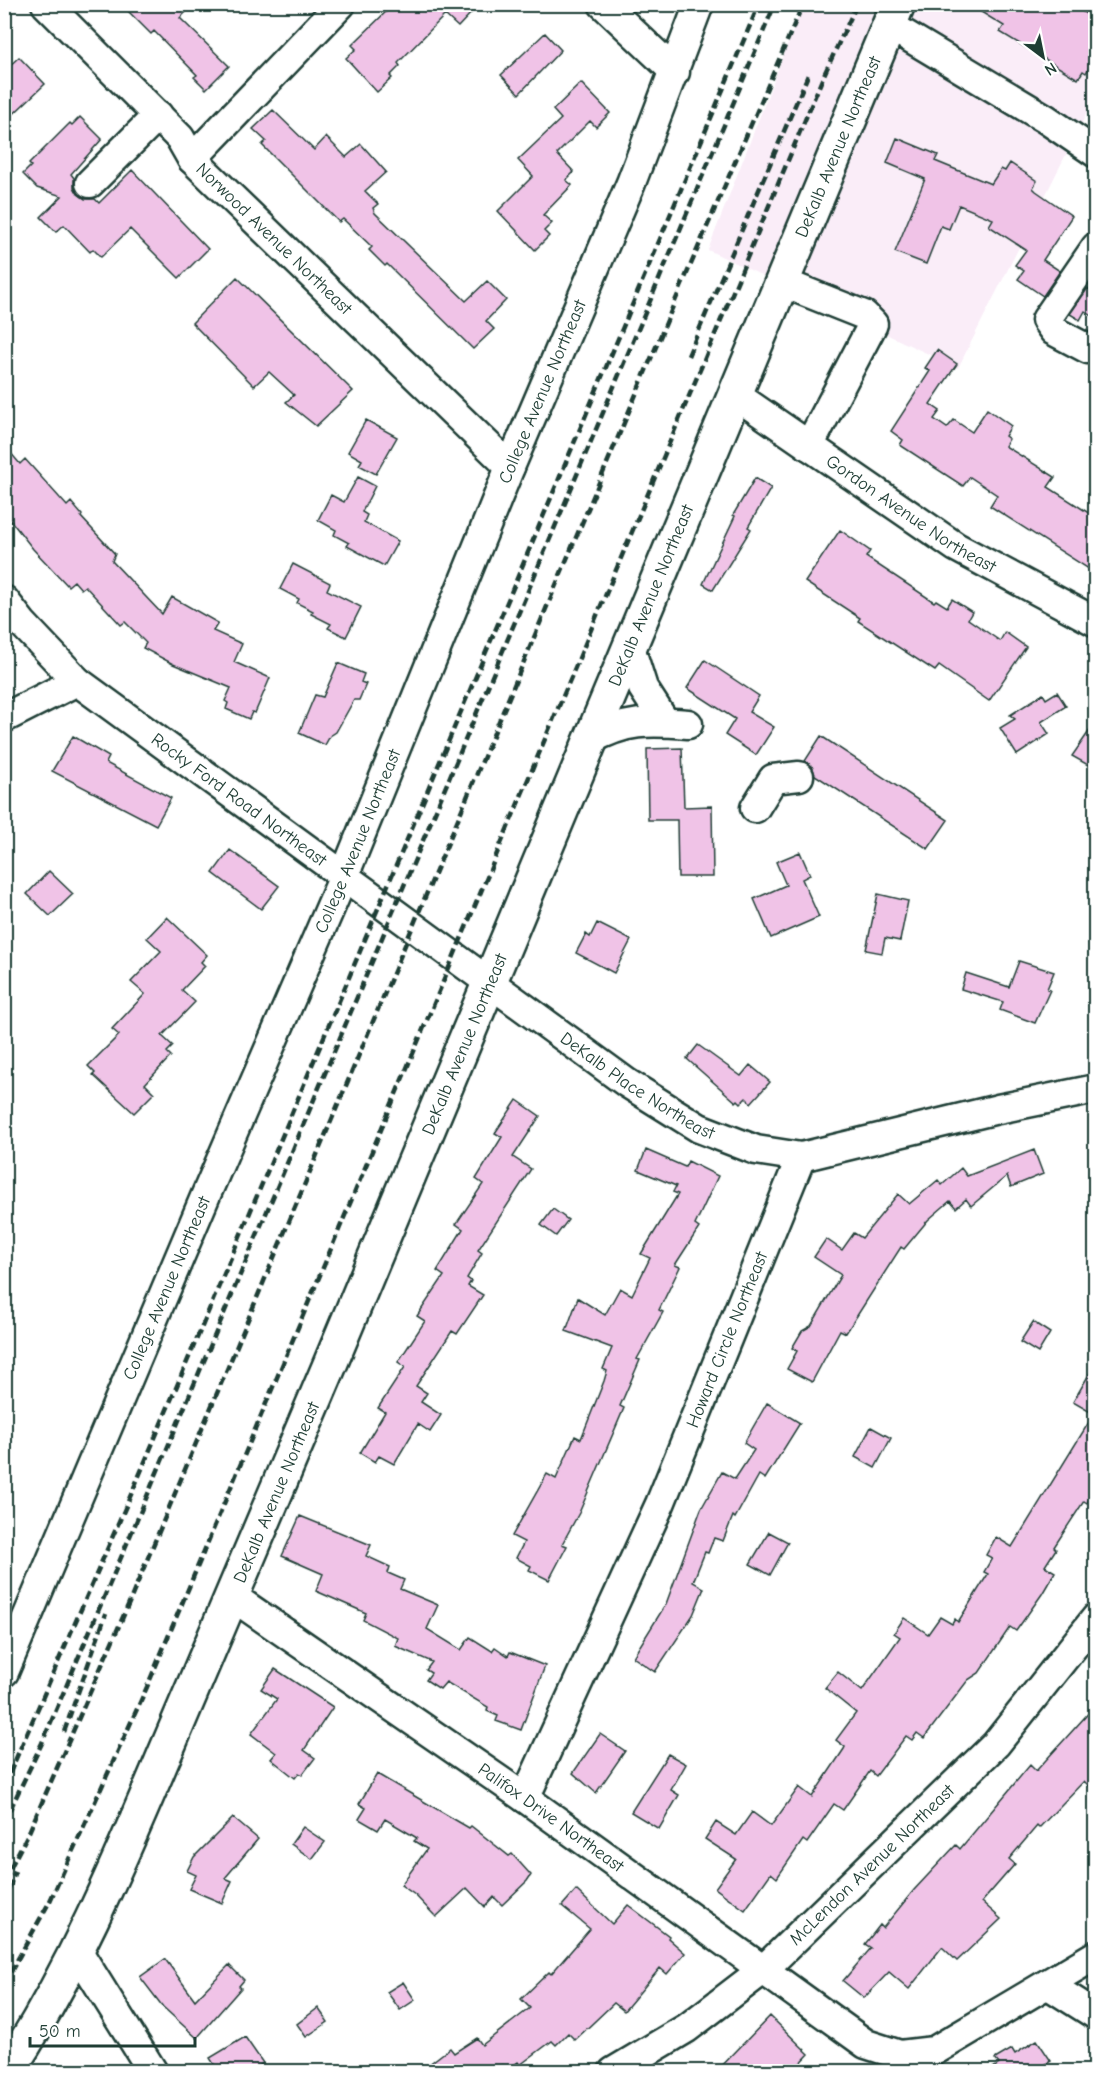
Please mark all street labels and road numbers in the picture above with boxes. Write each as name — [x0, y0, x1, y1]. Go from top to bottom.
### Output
street label: DeKalb Avenue Northeast — [791, 52, 886, 241]
street label: Norwood Avenue Northeast — [192, 158, 357, 319]
street label: College Avenue Northeast — [494, 296, 591, 486]
street label: Gordon Avenue Northeast — [822, 450, 1001, 577]
street label: DeKalb Avenue Northeast — [604, 501, 698, 689]
street label: Rocky Ford Road Northeast — [147, 729, 332, 871]
street label: College Avenue Northeast — [310, 745, 405, 936]
street label: DeKalb Avenue Northeast — [417, 949, 512, 1138]
street label: DeKalb Place Northeast — [556, 1027, 719, 1144]
street label: College Avenue Northeast — [118, 1192, 215, 1383]
street label: Howard Circle Northeast — [682, 1248, 772, 1431]
street label: DeKalb Avenue Northeast — [229, 1398, 324, 1586]
street label: Palifox Drive Northeast — [474, 1758, 629, 1877]
street label: McLendon Avenue Northeast — [785, 1779, 959, 1949]

